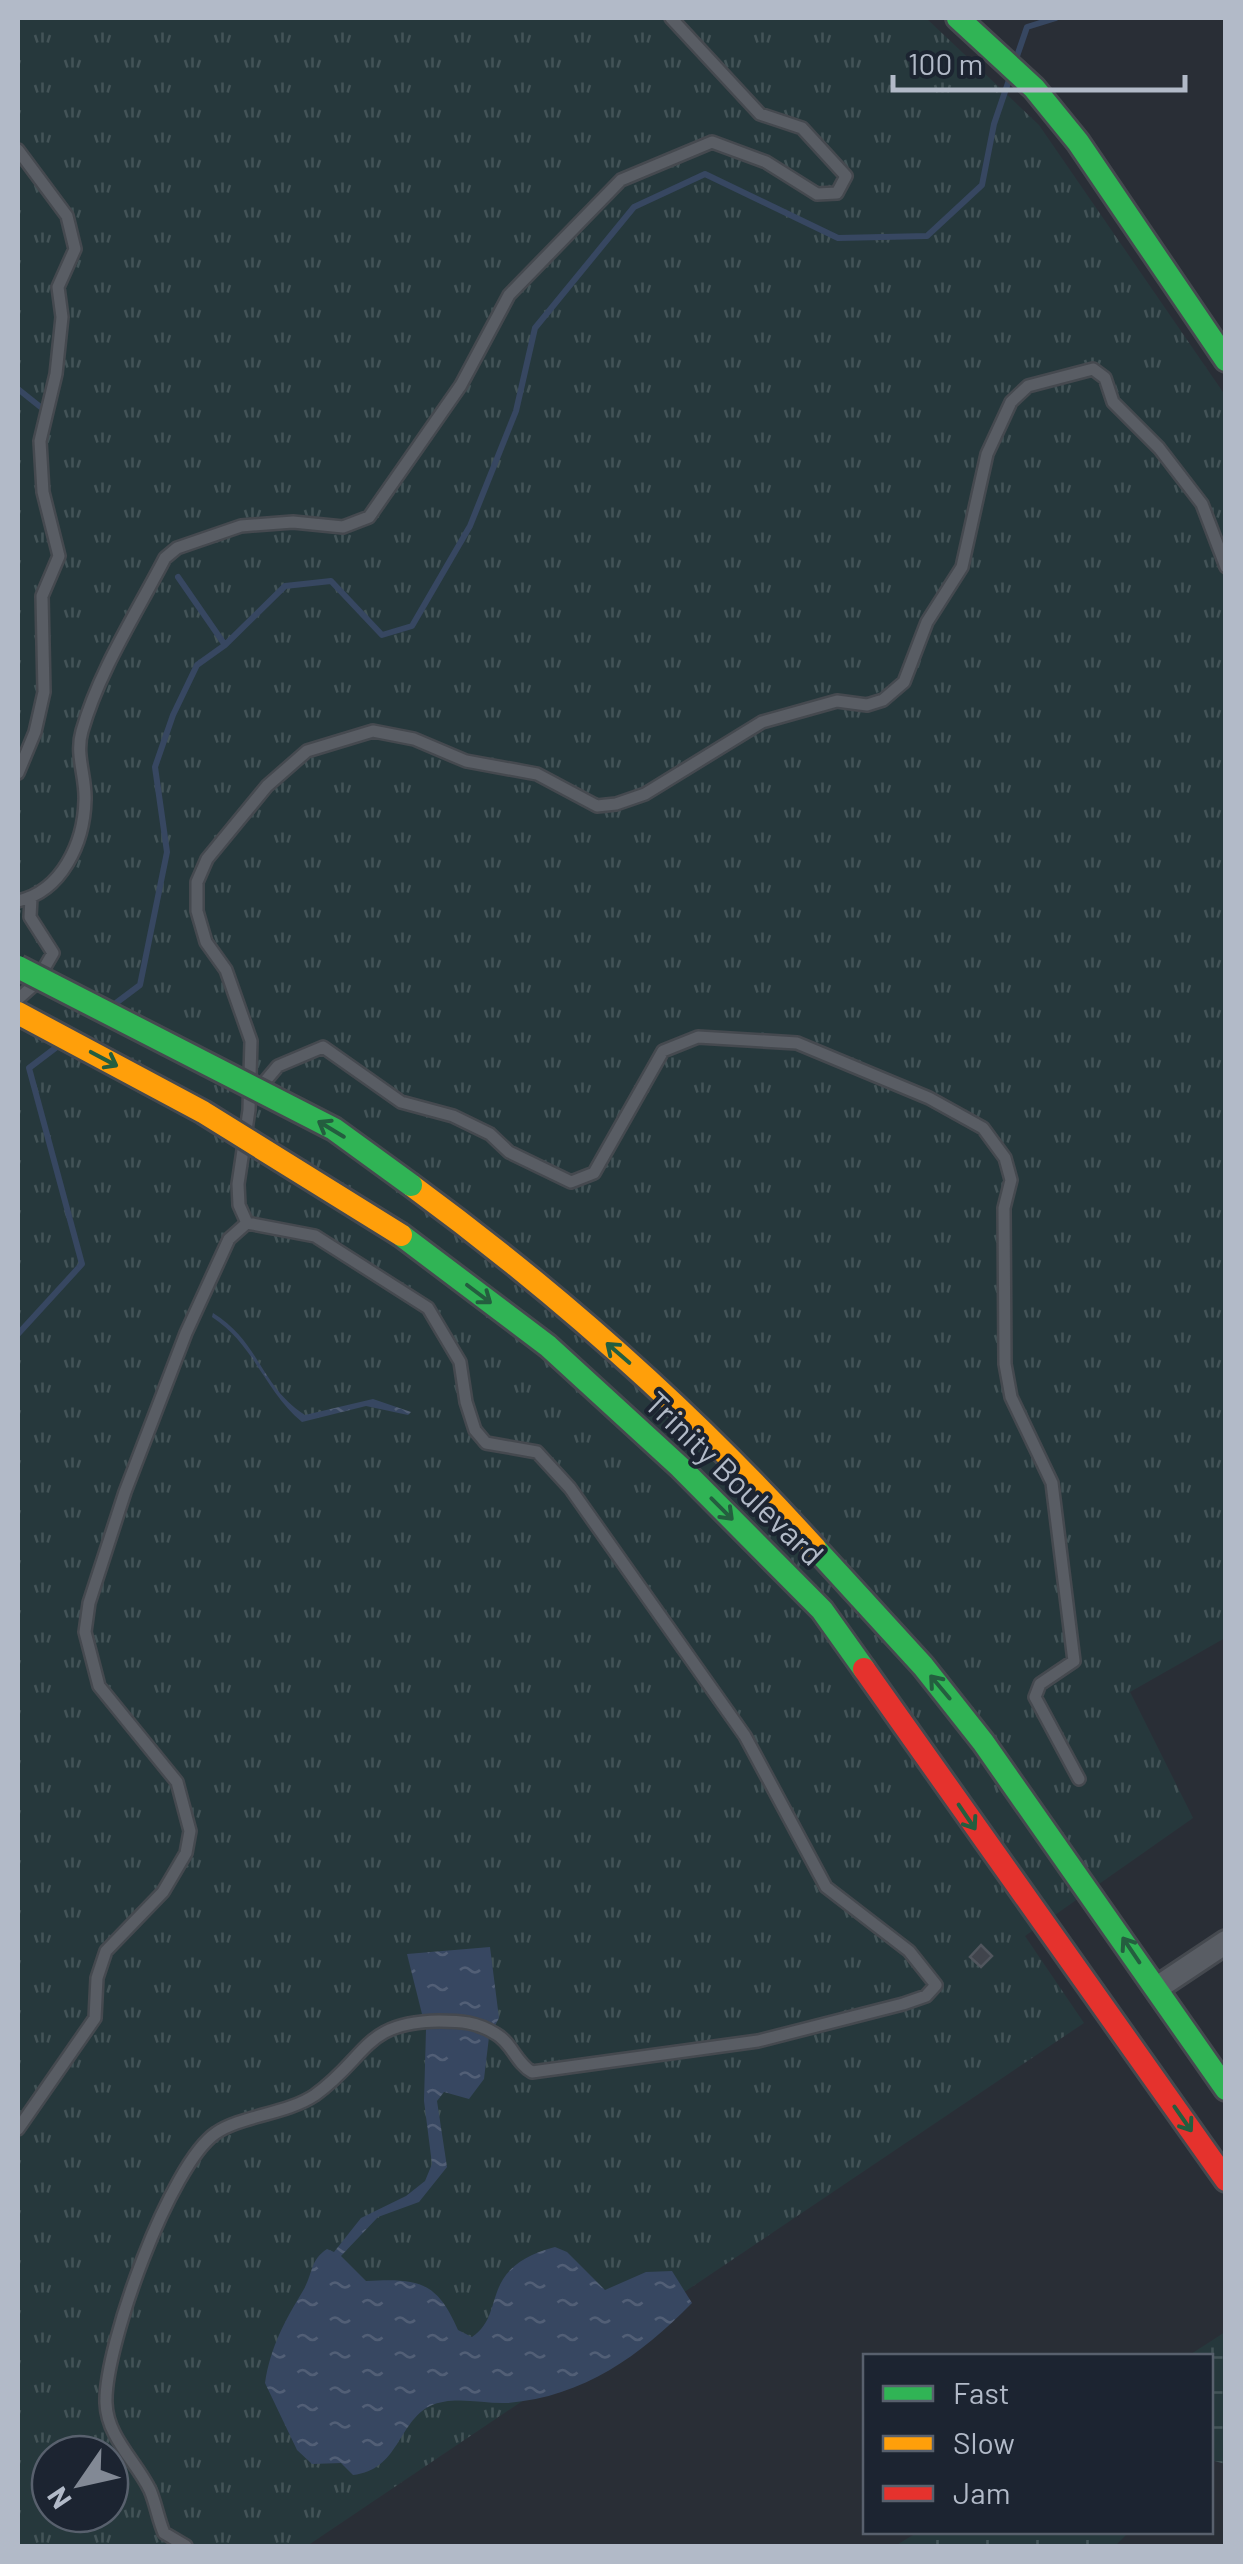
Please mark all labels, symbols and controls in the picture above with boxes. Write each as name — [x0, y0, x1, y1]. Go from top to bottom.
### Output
scale bar — [893, 30, 1186, 92]
text: 100 m — [908, 45, 983, 81]
one-way arrow — [88, 1050, 118, 1069]
one-way arrow — [317, 1119, 346, 1139]
one-way arrow — [465, 1283, 492, 1304]
one-way arrow — [606, 1341, 631, 1364]
street label: Trinity Boulevard — [638, 1383, 833, 1572]
one-way arrow — [709, 1497, 733, 1521]
one-way arrow — [929, 1675, 951, 1701]
one-way arrow — [956, 1802, 977, 1830]
one-way arrow — [1121, 1937, 1142, 1965]
one-way arrow — [1172, 2105, 1193, 2133]
legend — [863, 2354, 1213, 2534]
text: Fast — [953, 2374, 1010, 2410]
text: Slow — [953, 2424, 1015, 2460]
north arrow — [30, 2434, 130, 2534]
text: Jam — [953, 2474, 1010, 2510]
text: N — [39, 2481, 78, 2516]

